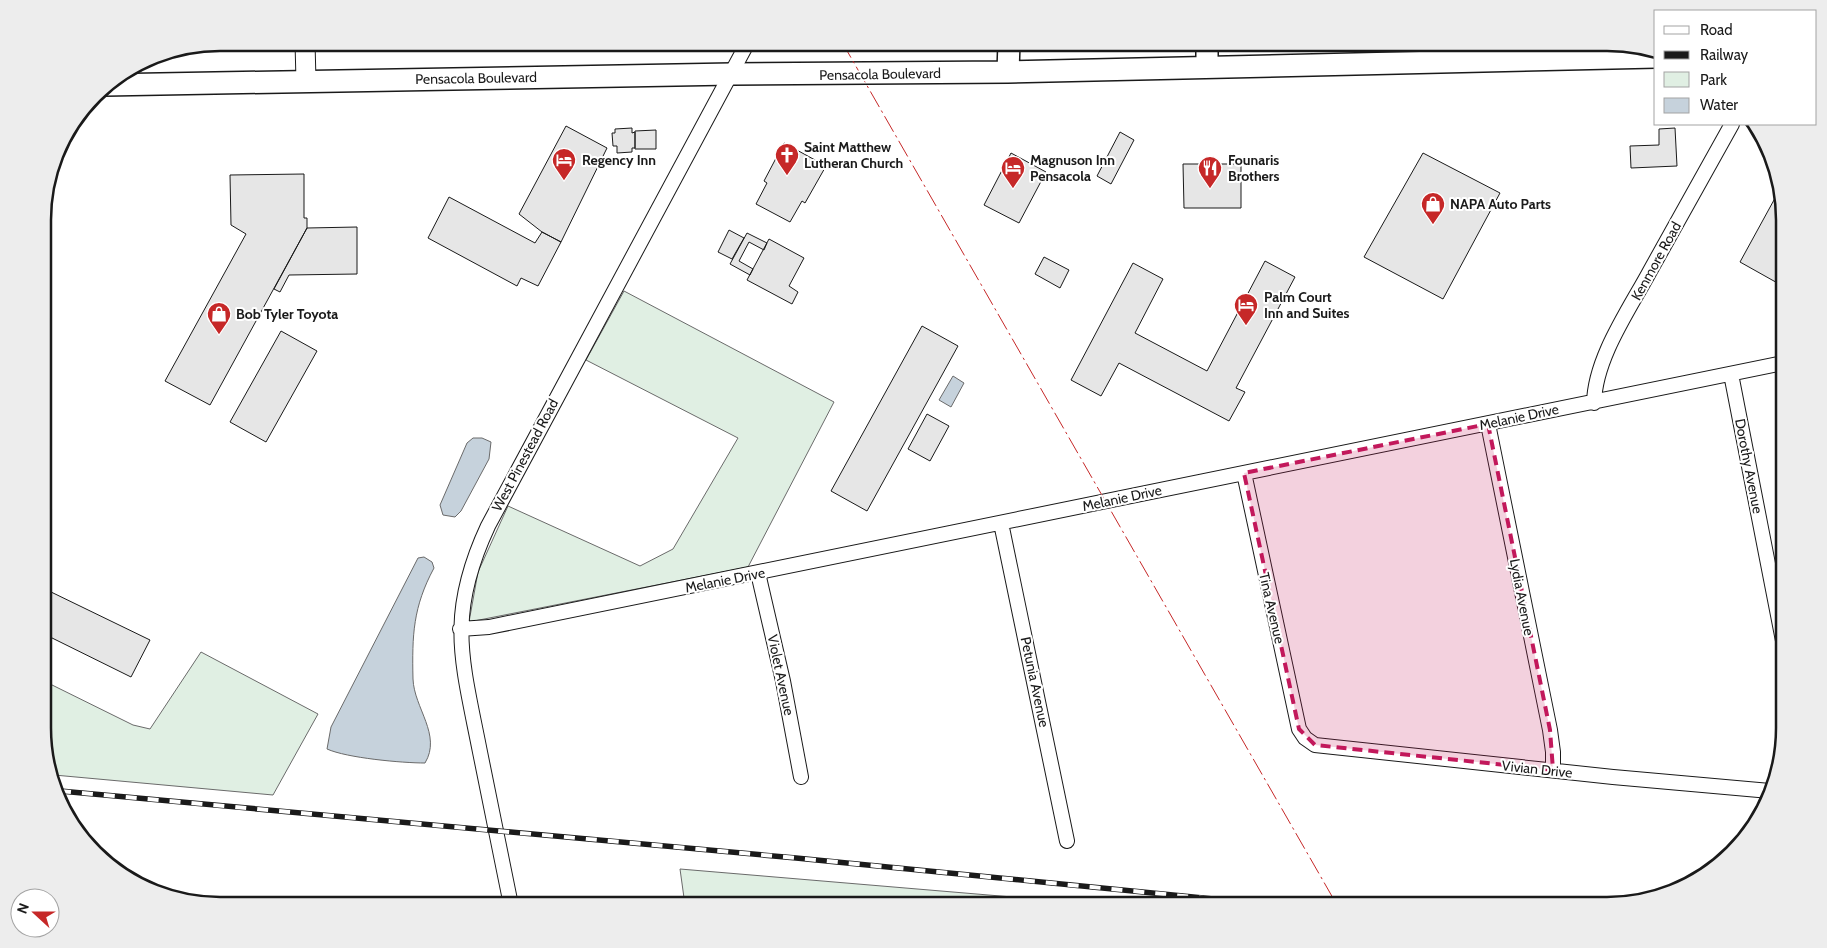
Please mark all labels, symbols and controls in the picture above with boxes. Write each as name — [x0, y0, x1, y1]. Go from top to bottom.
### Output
legend — [1654, 10, 1817, 125]
text: Road — [1700, 21, 1733, 39]
text: Railway — [1700, 46, 1749, 64]
street label: Pensacola Boulevard — [819, 64, 941, 84]
street label: Pensacola Boulevard — [415, 68, 537, 88]
text: Park — [1700, 71, 1727, 89]
text: Water — [1700, 96, 1738, 114]
place label: Saint Matthew Lutheran Church — [804, 138, 903, 172]
church icon: Saint Matthew Lutheran Church — [774, 142, 800, 176]
hotel icon: Regency Inn — [551, 147, 577, 181]
place label: Regency Inn — [582, 151, 656, 169]
place label: Magnuson Inn Pensacola — [1030, 151, 1115, 185]
place label: Founaris Brothers — [1228, 151, 1279, 185]
hotel icon: Magnuson Inn Pensacola — [1000, 155, 1026, 189]
restaurant icon: Founaris Brothers — [1197, 155, 1223, 189]
shop icon: NAPA Auto Parts — [1420, 191, 1446, 225]
place label: NAPA Auto Parts — [1450, 195, 1551, 213]
street label: Kenmore Road — [1627, 218, 1685, 304]
place label: Palm Court Inn and Suites — [1264, 288, 1349, 322]
hotel icon: Palm Court Inn and Suites — [1233, 292, 1259, 326]
shop icon: Bob Tyler Toyota — [206, 301, 232, 335]
place label: Bob Tyler Toyota — [236, 305, 338, 323]
street label: West Pinestead Road — [488, 396, 562, 514]
street label: Melanie Drive — [1478, 400, 1560, 434]
street label: Dorothy Avenue — [1731, 417, 1767, 515]
street label: Melanie Drive — [1081, 481, 1163, 515]
street label: Lydia Avenue — [1506, 557, 1538, 637]
street label: Melanie Drive — [684, 563, 766, 597]
street label: Tina Avenue — [1255, 571, 1289, 645]
street label: Violet Avenue — [764, 633, 798, 717]
street label: Petunia Avenue — [1017, 635, 1053, 729]
street label: Vivian Drive — [1501, 756, 1573, 782]
north arrow — [10, 888, 60, 938]
text: N — [13, 900, 33, 916]

